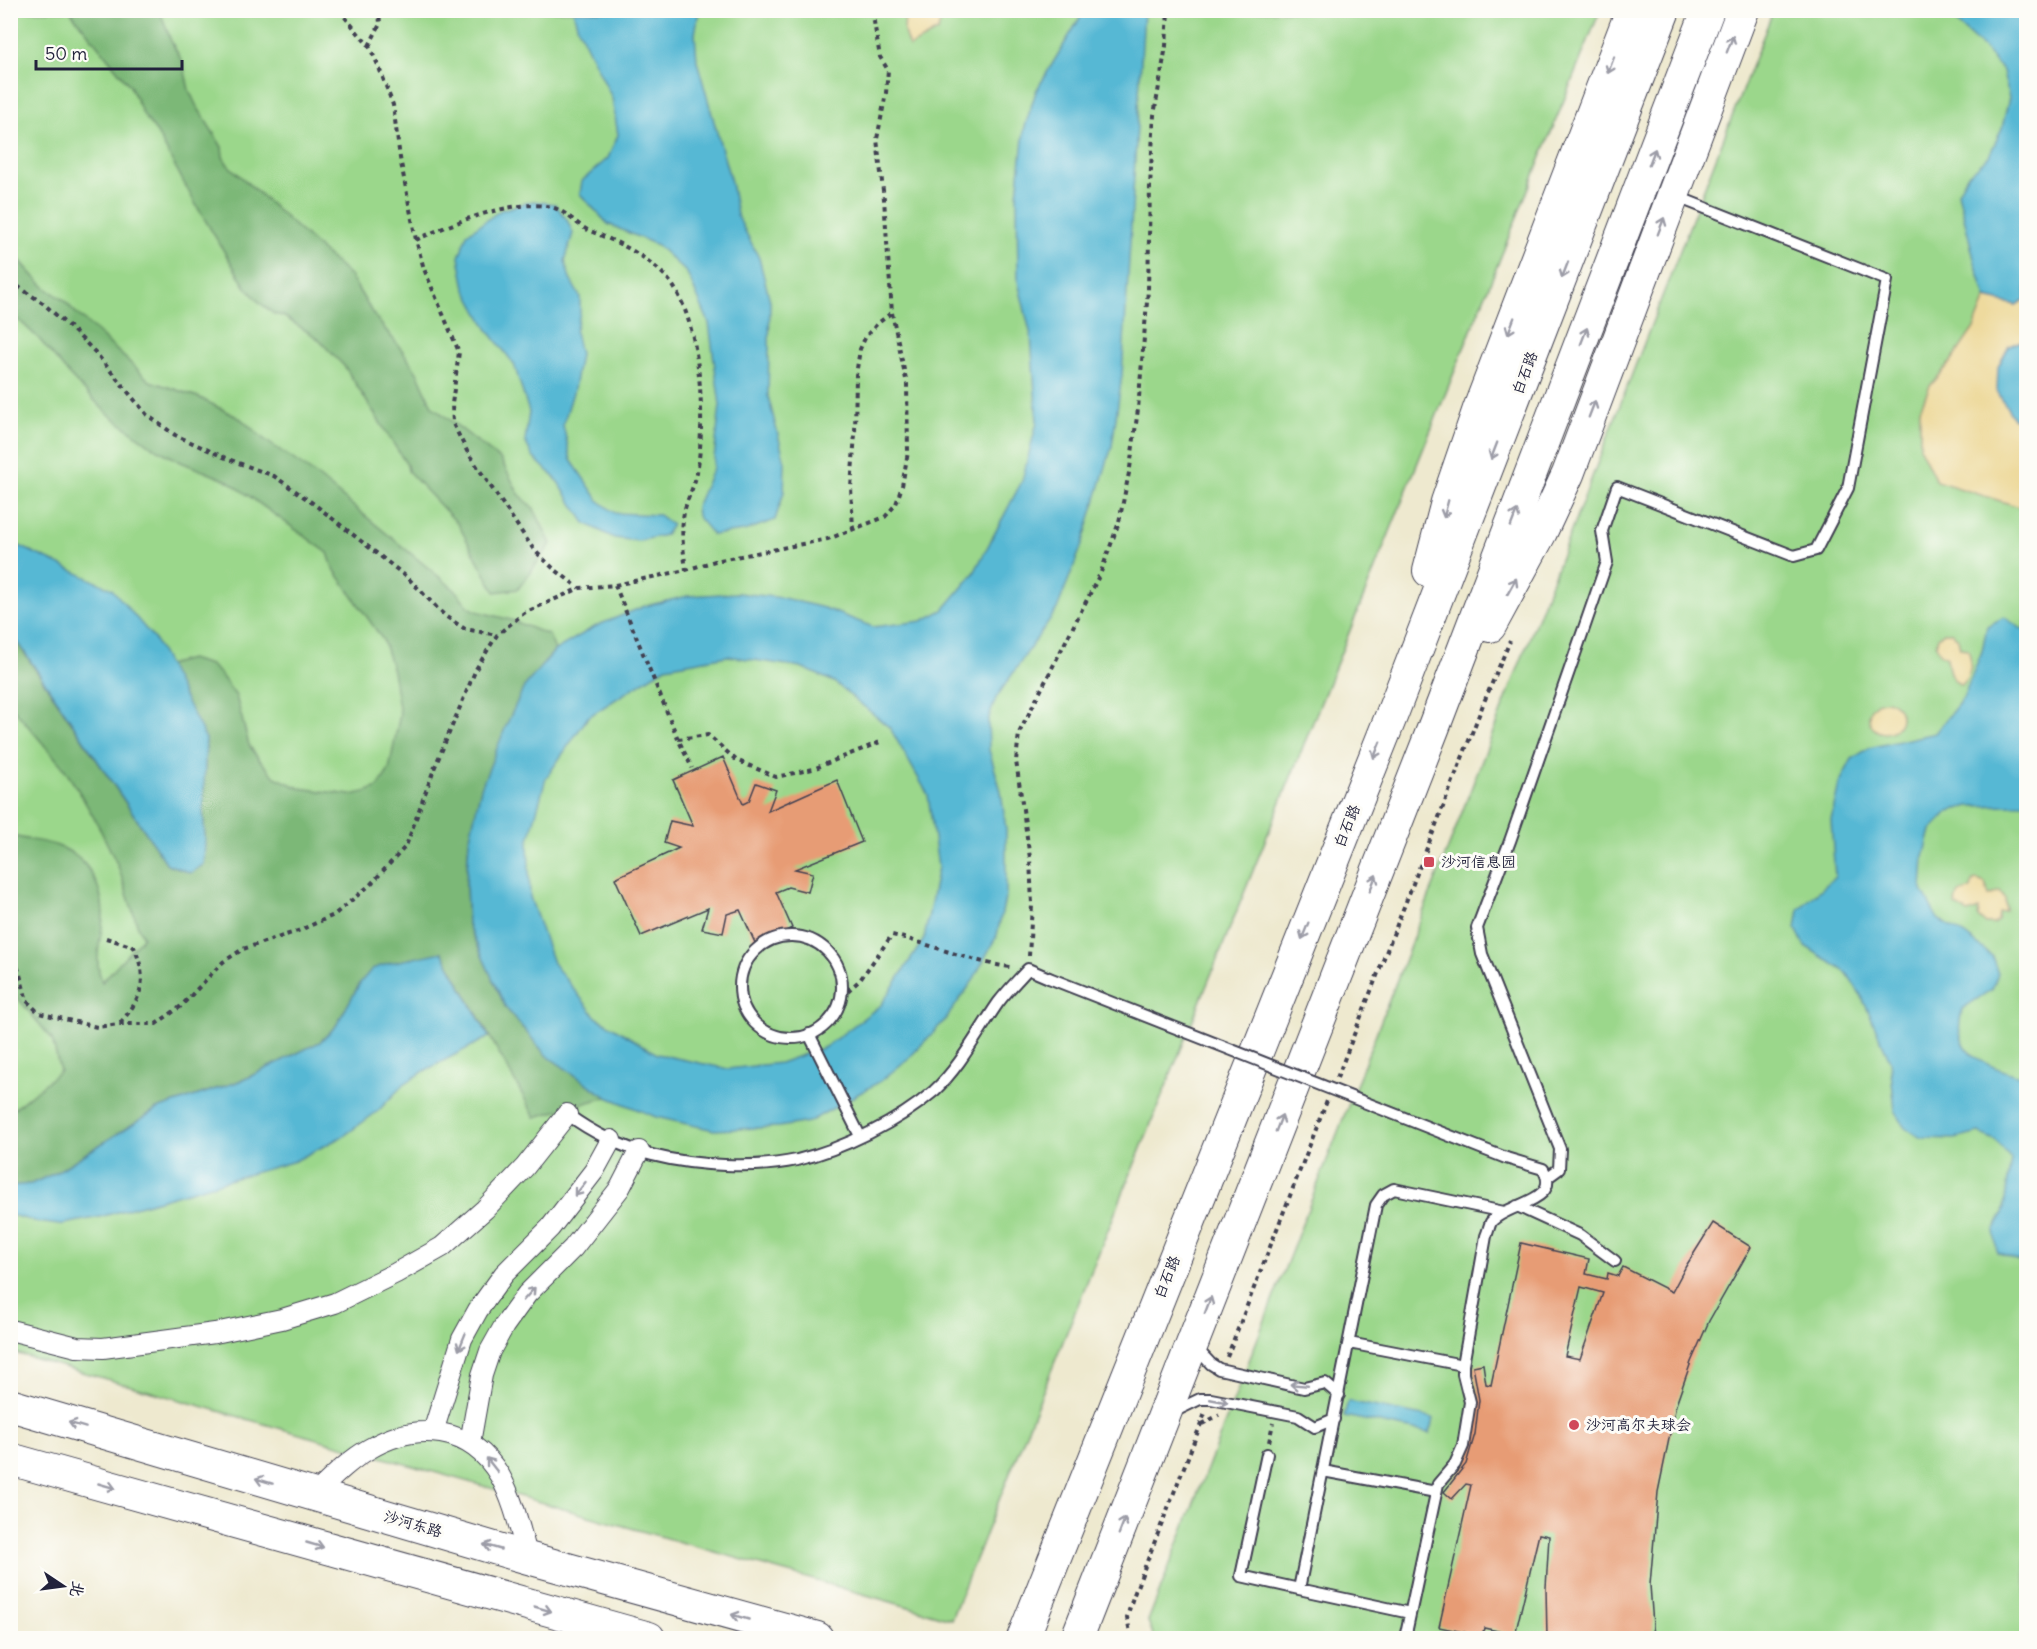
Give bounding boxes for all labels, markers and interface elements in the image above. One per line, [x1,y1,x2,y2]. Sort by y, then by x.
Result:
scale bar [36,33,182,71]
one-way arrow [1725,35,1736,54]
text: 50 m [45,42,87,65]
one-way arrow [1605,55,1616,74]
one-way arrow [1647,148,1658,166]
one-way arrow [1656,217,1667,236]
one-way arrow [1559,260,1570,278]
one-way arrow [1505,316,1516,334]
one-way arrow [1579,327,1590,345]
street label: 白石路 [1508,348,1541,397]
one-way arrow [1588,400,1599,419]
one-way arrow [1488,442,1499,460]
one-way arrow [1439,499,1451,518]
one-way arrow [1509,509,1520,528]
one-way arrow [1506,578,1518,595]
one-way arrow [1371,741,1382,759]
street label: 白石路 [1329,801,1364,850]
place label: 沙河信息园 [1441,852,1516,871]
marker: 沙河信息园 [1422,855,1436,869]
one-way arrow [1368,874,1379,893]
one-way arrow [1299,922,1310,940]
one-way arrow [1274,1115,1285,1133]
one-way arrow [574,1181,587,1197]
street label: 白石路 [1149,1252,1184,1301]
one-way arrow [522,1286,536,1301]
one-way arrow [1203,1296,1214,1315]
one-way arrow [455,1333,466,1351]
one-way arrow [1290,1379,1309,1390]
one-way arrow [1209,1396,1229,1407]
place label: 沙河高尔夫球会 [1586,1415,1691,1434]
marker: 沙河高尔夫球会 [1567,1418,1581,1432]
one-way arrow [68,1419,87,1430]
one-way arrow [485,1457,498,1473]
one-way arrow [255,1475,274,1486]
one-way arrow [97,1481,116,1493]
street label: 沙河东路 [382,1506,445,1541]
one-way arrow [1117,1517,1128,1536]
one-way arrow [305,1540,324,1551]
one-way arrow [483,1541,502,1553]
north arrow [33,1556,93,1616]
text: 北 [66,1579,89,1599]
one-way arrow [533,1604,552,1615]
one-way arrow [731,1611,750,1622]

